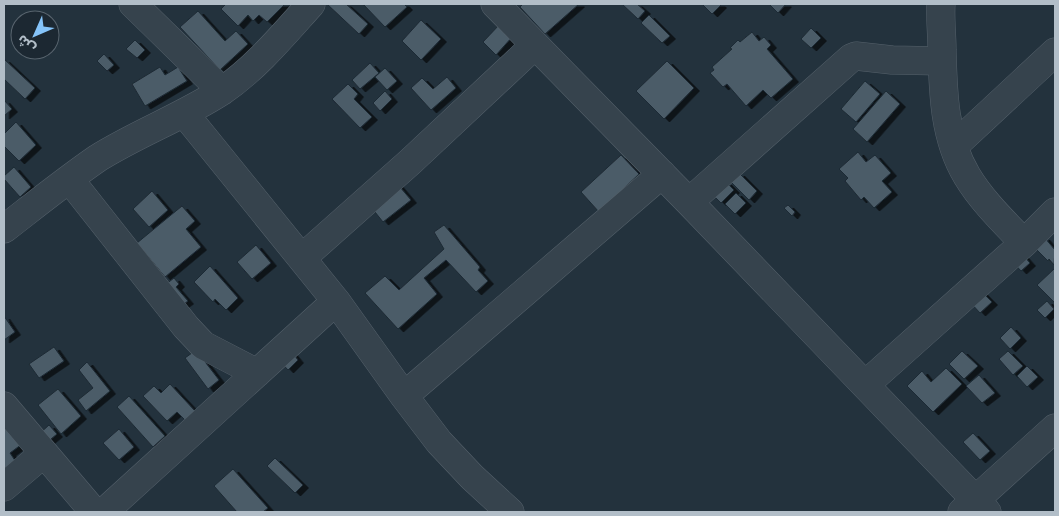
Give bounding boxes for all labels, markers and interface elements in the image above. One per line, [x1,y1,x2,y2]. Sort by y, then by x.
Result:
north arrow [10,10,60,60]
text: ش [13,31,39,57]

